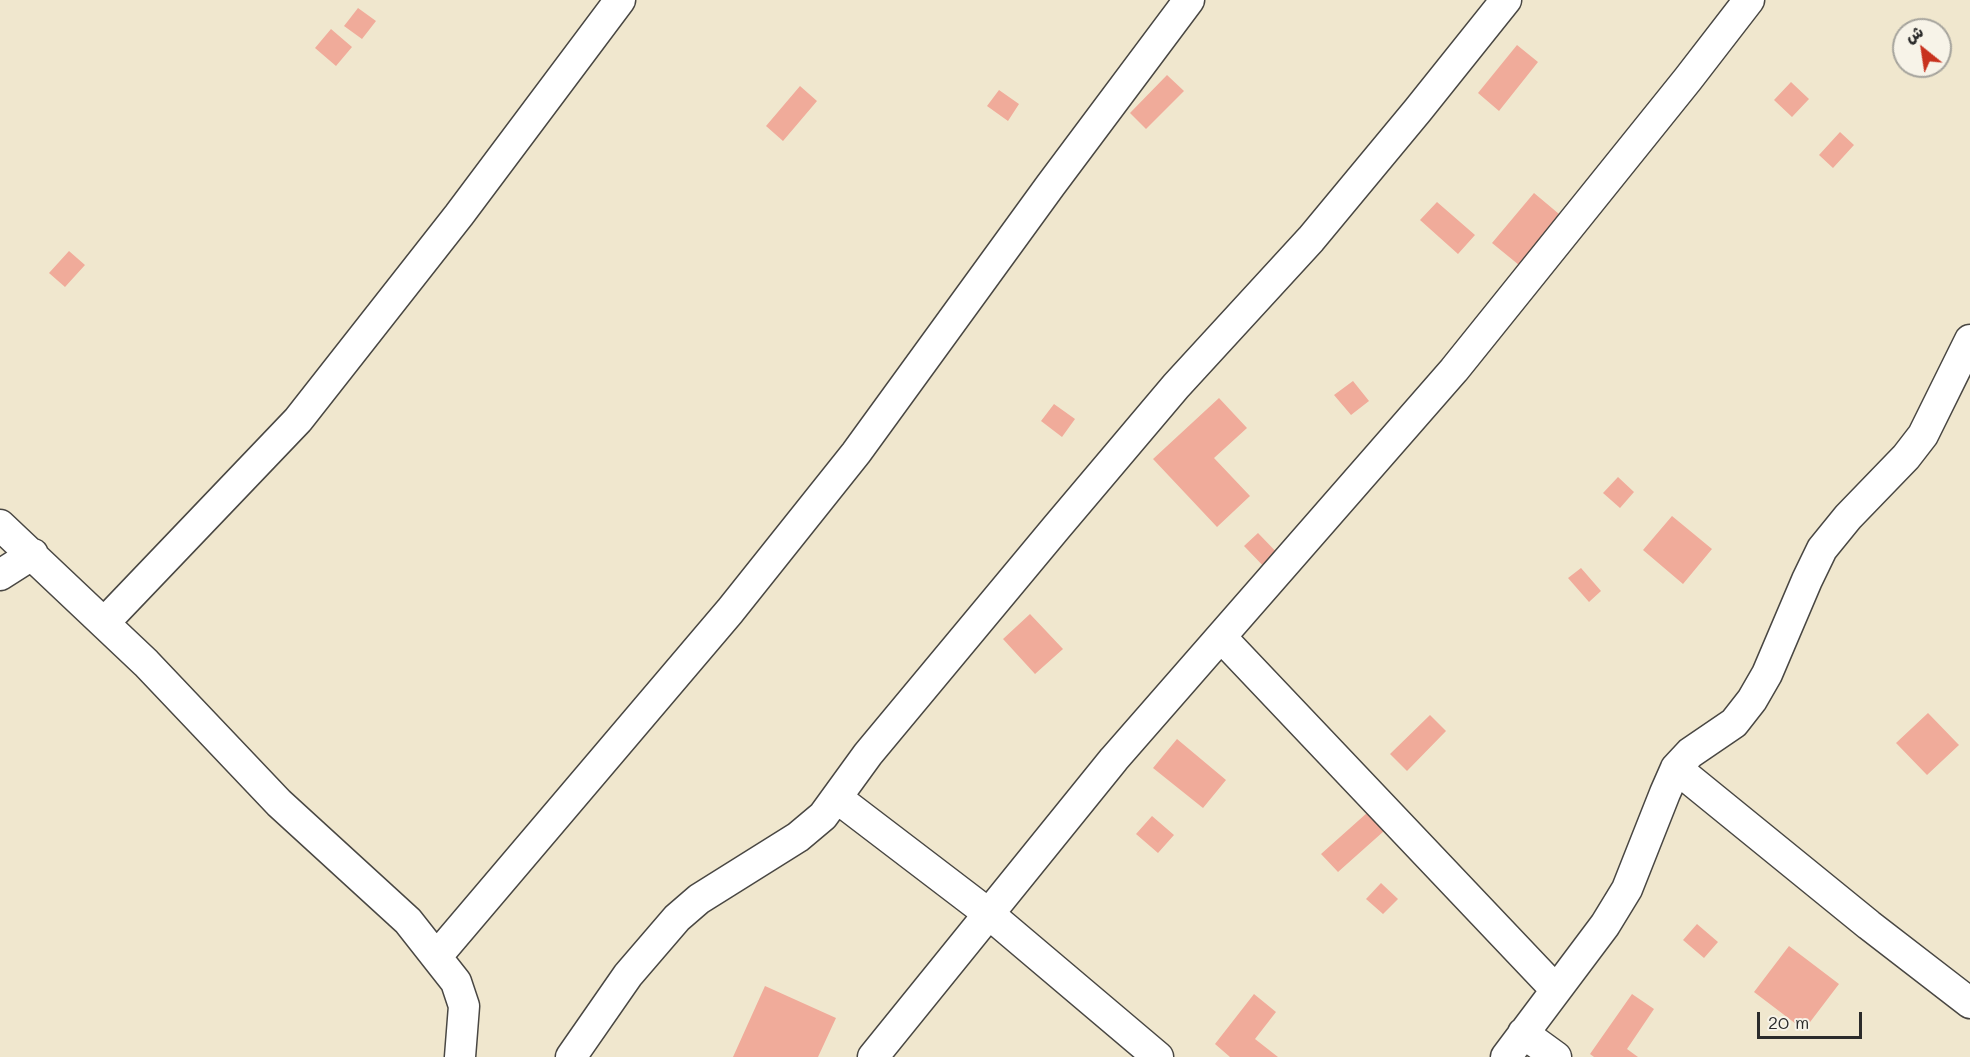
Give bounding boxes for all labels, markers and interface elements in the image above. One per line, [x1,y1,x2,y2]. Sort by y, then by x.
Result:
north arrow [1892,18,1952,78]
text: ش [1901,20,1927,47]
scale bar [1760,1000,1865,1038]
text: 20 m [1768,1010,1809,1034]

